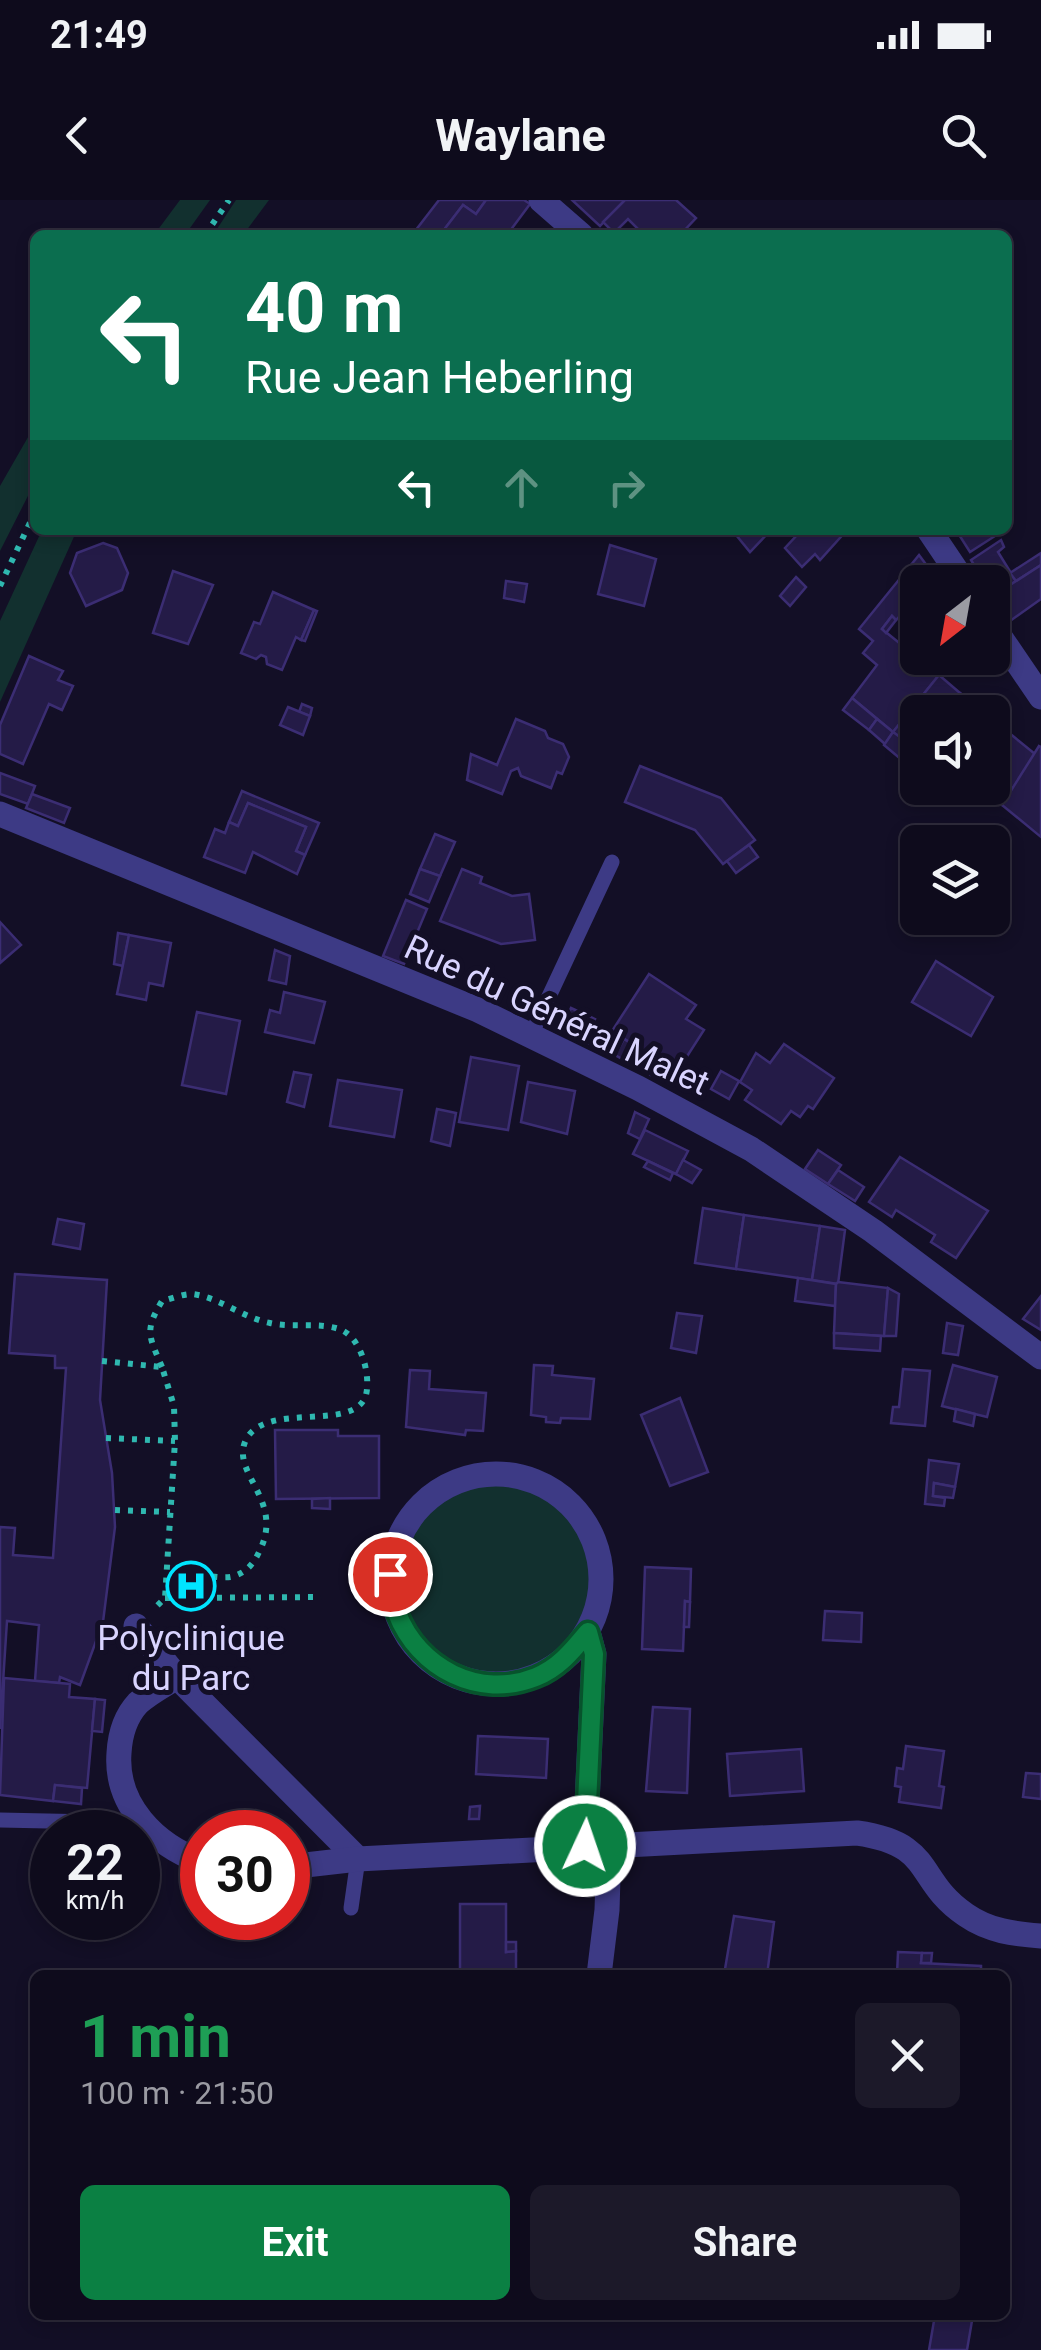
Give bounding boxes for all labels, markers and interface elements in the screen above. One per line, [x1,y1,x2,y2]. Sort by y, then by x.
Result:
text: 21:49 [50,13,148,57]
icon: back [50,108,105,163]
icon: search [936,108,991,163]
text: Waylane [435,109,606,162]
text: 40 m [245,267,403,349]
icon: left [80,270,210,400]
text: Rue Jean Heberling [245,351,634,404]
icon: left [389,460,444,515]
icon: ahead [494,460,549,515]
icon: right [599,460,654,515]
north arrow [900,565,1010,675]
map controls [900,565,1010,935]
button: sound [900,695,1010,805]
button: layers [900,825,1010,935]
street label: Rue du Général Malet [398,927,716,1104]
pin [348,1532,433,1617]
icon: arrive [363,1547,418,1602]
hospital icon: Polyclinique du Parc [165,1560,217,1612]
place label: Polyclinique du Parc [97,1618,285,1699]
position arrow [533,1794,637,1898]
speed limit sign: 30 [180,1810,310,1940]
text: 22 [66,1834,124,1892]
text: km/h [66,1886,124,1915]
text: 1 min [80,2001,231,2072]
button: close [855,2003,960,2108]
text: 100 m · 21:50 [80,2074,274,2112]
button: Exit [80,2185,510,2300]
button: Share [530,2185,960,2300]

